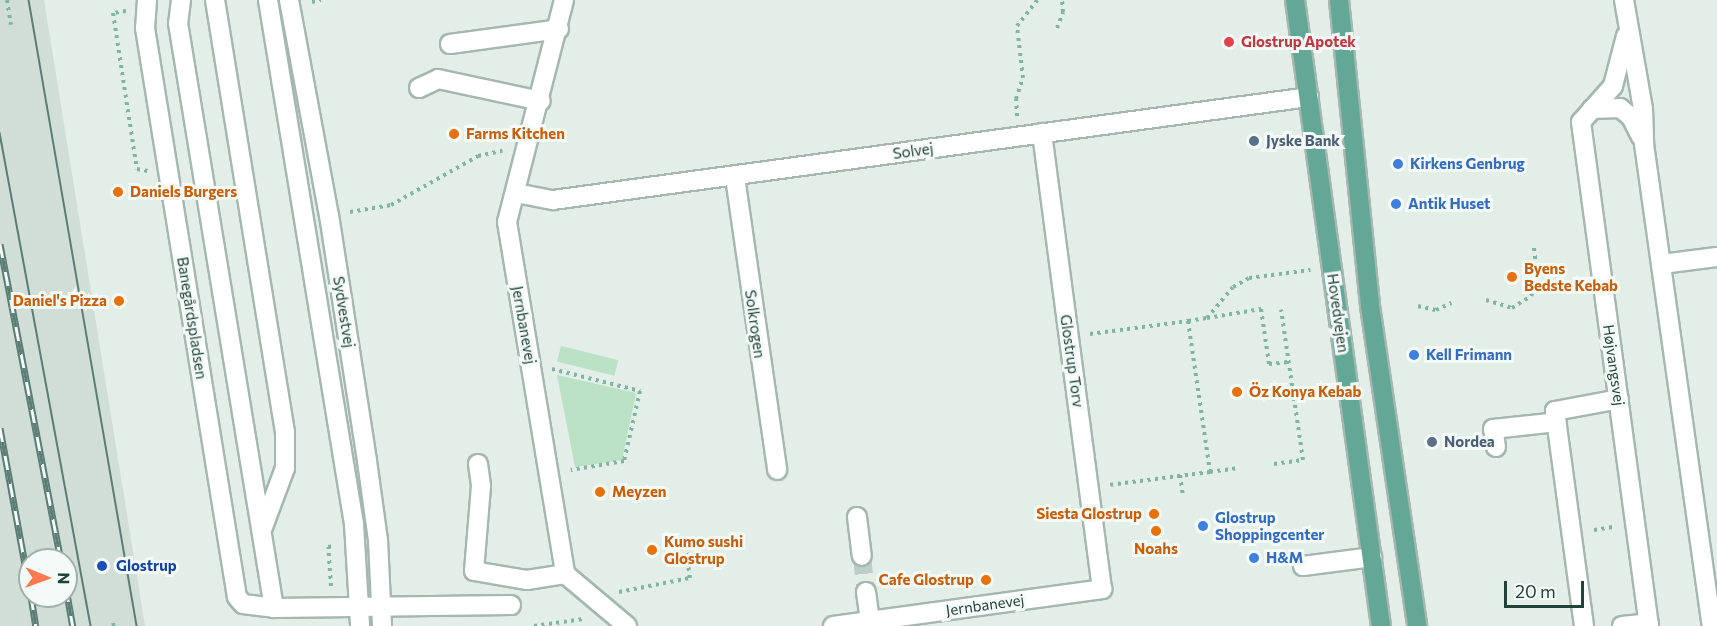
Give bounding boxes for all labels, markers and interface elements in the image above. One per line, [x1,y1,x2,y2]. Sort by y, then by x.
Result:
place label: Glostrup Apotek [1241,33,1356,51]
marker: Glostrup Apotek [1222,35,1236,49]
place label: Farms Kitchen [466,125,565,143]
marker: Farms Kitchen [447,127,461,141]
place label: Jyske Bank [1266,132,1340,150]
marker: Jyske Bank [1247,134,1261,148]
street label: Solvej [892,139,934,163]
place label: Kirkens Genbrug [1410,155,1525,173]
marker: Kirkens Genbrug [1391,157,1405,171]
place label: Daniels Burgers [130,183,237,201]
marker: Daniels Burgers [111,185,125,199]
place label: Antik Huset [1408,195,1490,213]
marker: Antik Huset [1389,197,1403,211]
street label: Banegårdspladsen [173,256,211,380]
place label: Byens Bedste Kebab [1524,259,1618,294]
marker: Byens Bedste Kebab [1505,270,1519,284]
street label: Hovedvejen [1324,272,1352,354]
street label: Sydvestvej [329,275,359,349]
street label: Jernbanevej [508,285,540,365]
street label: Solkrogen [741,289,769,359]
place label: Daniel's Pizza [13,292,107,310]
marker: Daniel's Pizza [112,294,126,308]
street label: Glostrup Torv [1057,313,1087,409]
street label: Højvangsvej [1599,323,1629,407]
place label: Kell Frimann [1426,346,1512,364]
marker: Kell Frimann [1407,348,1421,362]
place label: Öz Konya Kebab [1249,383,1361,401]
marker: Öz Konya Kebab [1230,385,1244,399]
place label: Nordea [1444,433,1495,451]
marker: Nordea [1425,435,1439,449]
place label: Meyzen [612,483,667,501]
marker: Meyzen [593,485,607,499]
place label: Siesta Glostrup [1036,505,1142,523]
marker: Siesta Glostrup [1147,507,1161,521]
place label: Glostrup Shoppingcenter [1215,508,1325,543]
marker: Glostrup Shoppingcenter [1196,519,1210,533]
marker: Noahs [1149,524,1163,538]
place label: Kumo sushi Glostrup [664,532,743,567]
place label: Noahs [1134,540,1178,558]
marker: Kumo sushi Glostrup [645,543,659,557]
north arrow [18,548,78,608]
place label: H&M [1266,549,1303,567]
marker: H&M [1247,551,1261,565]
marker: Glostrup [93,557,111,575]
place label: Glostrup [116,557,177,575]
scale bar [1507,569,1586,607]
place label: Cafe Glostrup [879,571,974,589]
text: N [55,572,74,584]
marker: Cafe Glostrup [979,573,993,587]
text: 20 m [1515,580,1556,602]
street label: Jernbanevej [945,591,1025,619]

